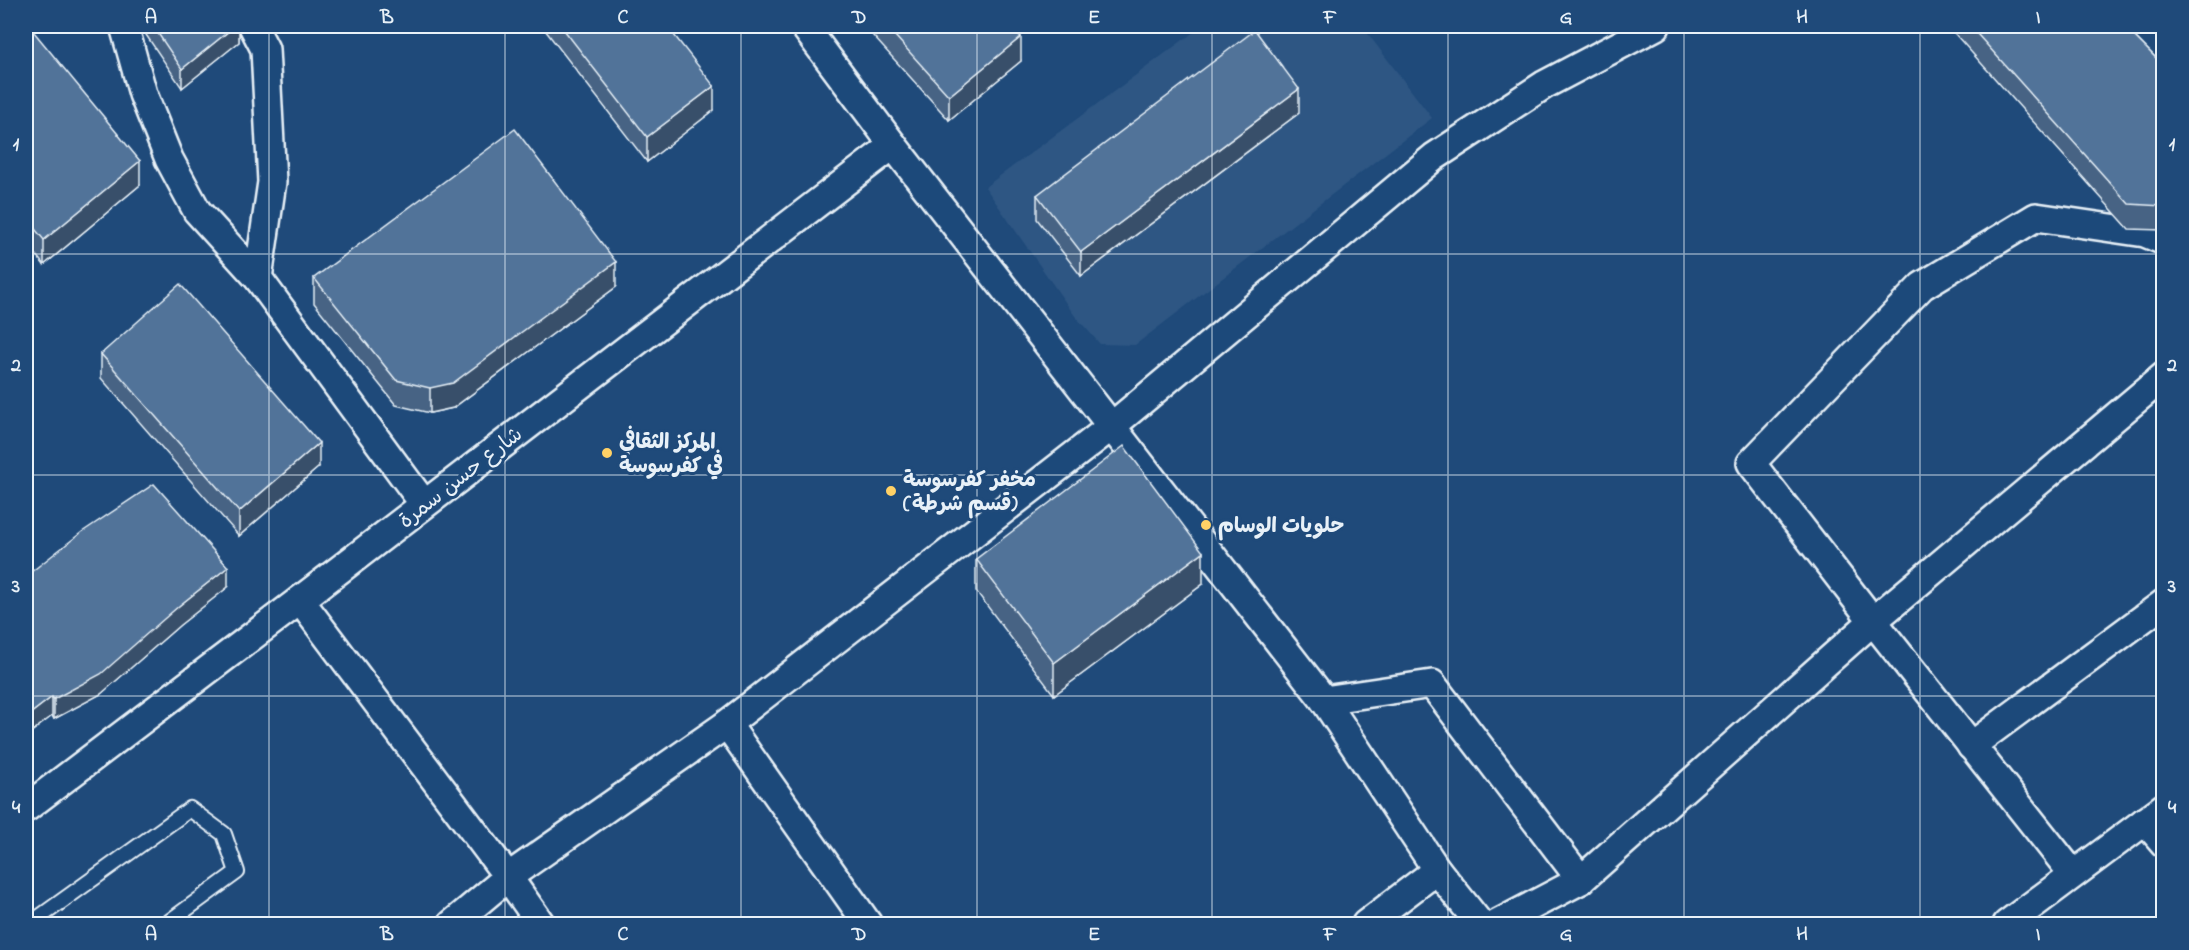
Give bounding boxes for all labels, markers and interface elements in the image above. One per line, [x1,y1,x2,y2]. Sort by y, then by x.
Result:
text: A [145,4,157,33]
text: B [379,4,394,33]
text: C [618,4,629,33]
text: D [851,4,866,33]
text: E [1088,4,1100,33]
text: F [1323,4,1337,33]
text: G [1560,4,1573,33]
text: H [1796,4,1808,33]
text: I [2036,4,2041,33]
text: 1 [13,131,20,160]
text: 1 [2169,131,2176,160]
text: 2 [10,352,21,381]
text: 2 [2166,352,2177,381]
street label: شارع حسن سمرة [393,421,530,537]
place label: المركز الثقافي في كفرسوسة [619,425,723,482]
marker: المركز الثقافي في كفرسوسة [600,446,614,460]
place label: مخفر كفرسوسة (قسم شرطة) [903,466,1036,520]
marker: مخفر كفرسوسة (قسم شرطة) [884,484,898,498]
place label: حلويات الوسام [1218,512,1344,542]
marker: حلويات الوسام [1199,518,1213,532]
text: 3 [11,573,20,602]
text: 3 [2167,573,2176,602]
text: 4 [12,794,21,823]
text: 4 [2168,794,2177,823]
text: A [145,921,157,950]
text: B [379,921,394,950]
text: C [618,921,629,950]
text: D [851,921,866,950]
text: E [1088,921,1100,950]
text: F [1323,921,1337,950]
text: G [1560,921,1573,950]
text: H [1796,921,1808,950]
text: I [2036,921,2041,950]

